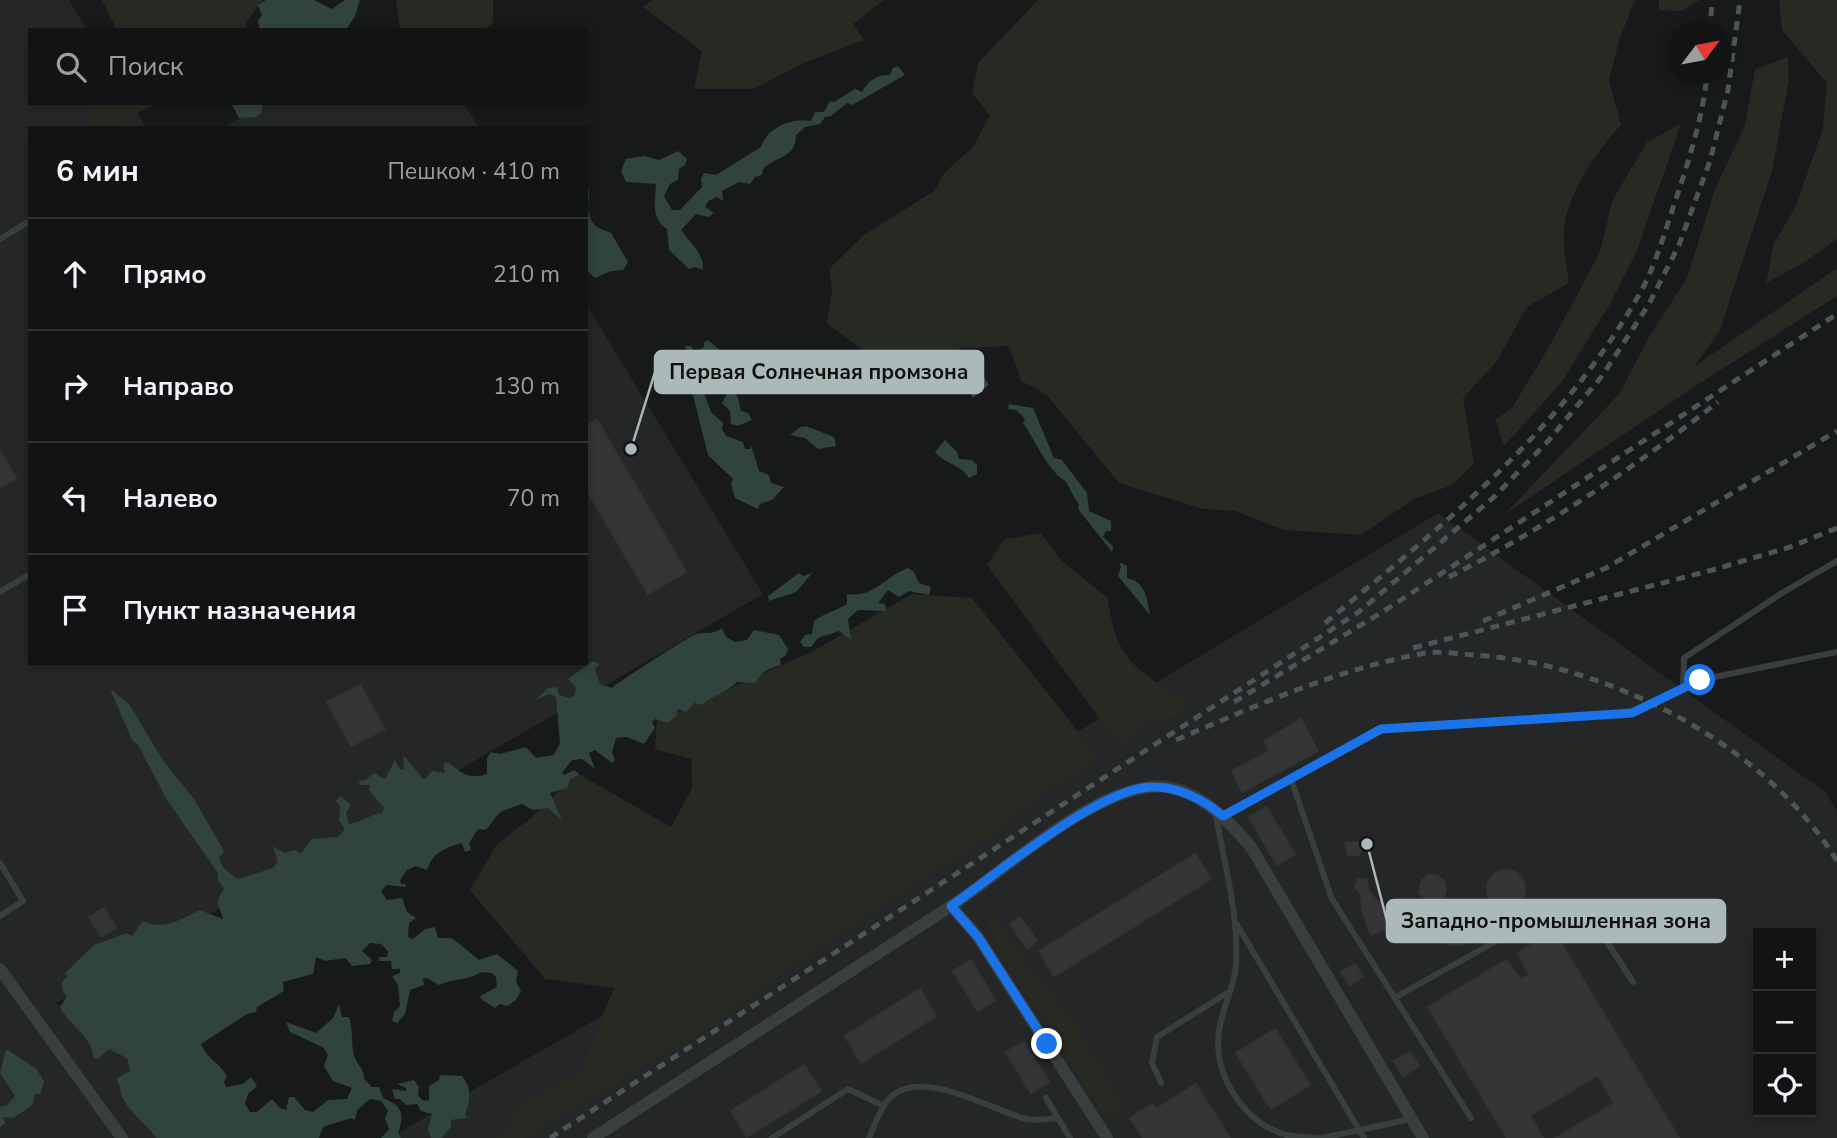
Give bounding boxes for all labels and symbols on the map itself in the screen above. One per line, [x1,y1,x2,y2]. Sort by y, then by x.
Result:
north arrow [1669,21,1732,84]
callout: Первая Солнечная промзона [655,351,983,393]
text: Первая Солнечная промзона [669,358,969,386]
route start [1684,664,1715,695]
callout: Западно-промышленная зона [1387,900,1725,942]
text: Западно-промышленная зона [1401,907,1711,935]
route end [1031,1028,1062,1059]

